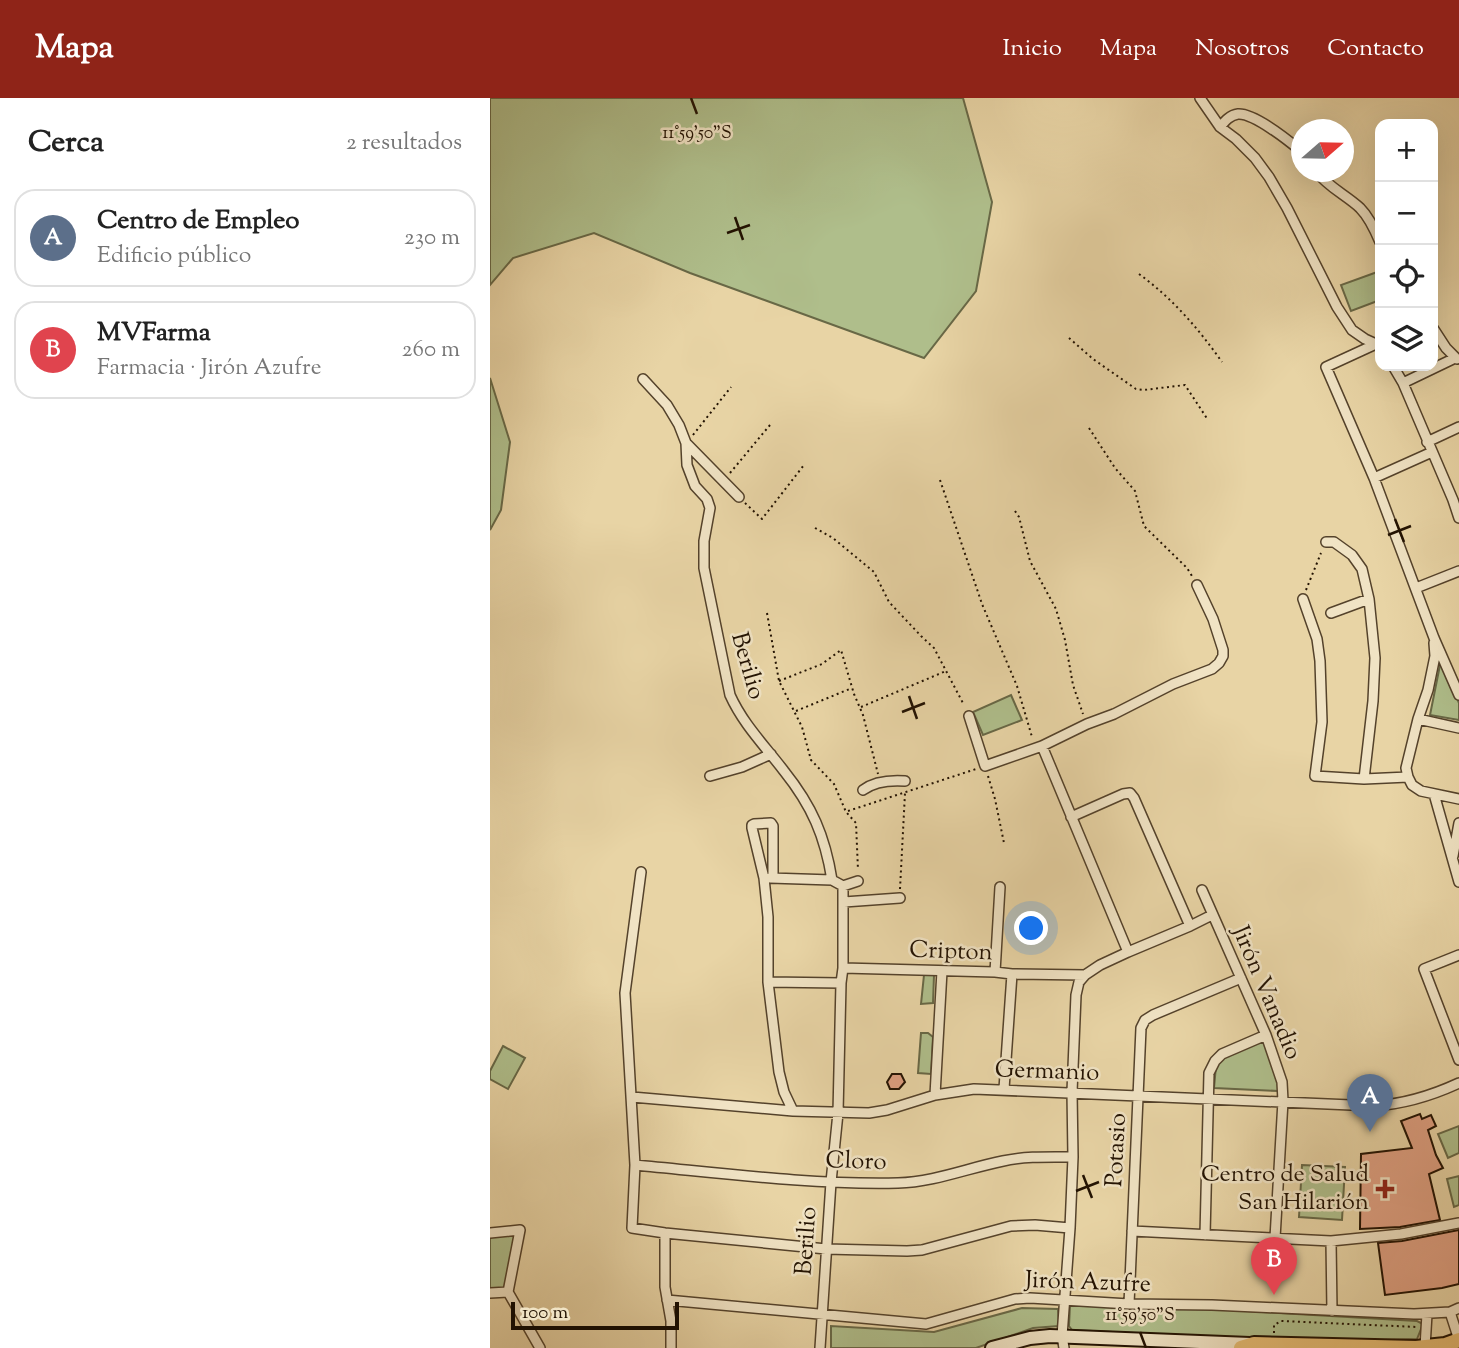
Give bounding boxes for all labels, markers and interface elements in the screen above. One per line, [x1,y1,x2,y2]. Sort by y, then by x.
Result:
text: Mapa [35,25,114,73]
text: Inicio [1002,32,1062,66]
text: Mapa [1100,32,1157,66]
text: Nosotros [1195,32,1289,66]
text: Contacto [1327,32,1424,66]
north arrow [1291,119,1354,182]
map controls [1375,119,1438,371]
button: + [1375,119,1438,182]
text: 11°59'50"S [662,121,732,147]
text: Cerca [28,122,104,165]
text: 2 resultados [346,127,462,160]
button: − [1375,182,1438,245]
text: Centro de Empleo [97,203,300,240]
text: A [44,222,62,255]
text: 230 m [404,222,460,255]
text: Edificio público [97,240,251,273]
button: locate [1375,245,1438,308]
button: layers [1375,308,1438,371]
text: MVFarma [97,315,211,352]
text: B [46,334,60,367]
text: 260 m [402,334,460,367]
text: Farmacia · Jirón Azufre [97,352,321,385]
street label: Berilio [721,628,773,704]
your location [1014,911,1048,945]
street label: Jirón Vanadio [1222,919,1309,1065]
street label: Cripton [909,934,993,970]
street label: Germanio [994,1053,1100,1091]
pin: A [1347,1074,1393,1132]
street label: Potasio [1098,1112,1136,1188]
street label: Cloro [825,1144,887,1180]
place label: Centro de Salud San Hilarión [1201,1158,1369,1220]
marker: Centro de Salud San Hilarión [1375,1179,1395,1199]
street label: Berilio [788,1206,826,1276]
pin: B [1251,1237,1297,1295]
street label: Jirón Azufre [1022,1264,1152,1302]
scale bar [511,1299,679,1331]
text: 100 m [522,1300,568,1327]
text: 11°59'50"S [1105,1303,1175,1329]

